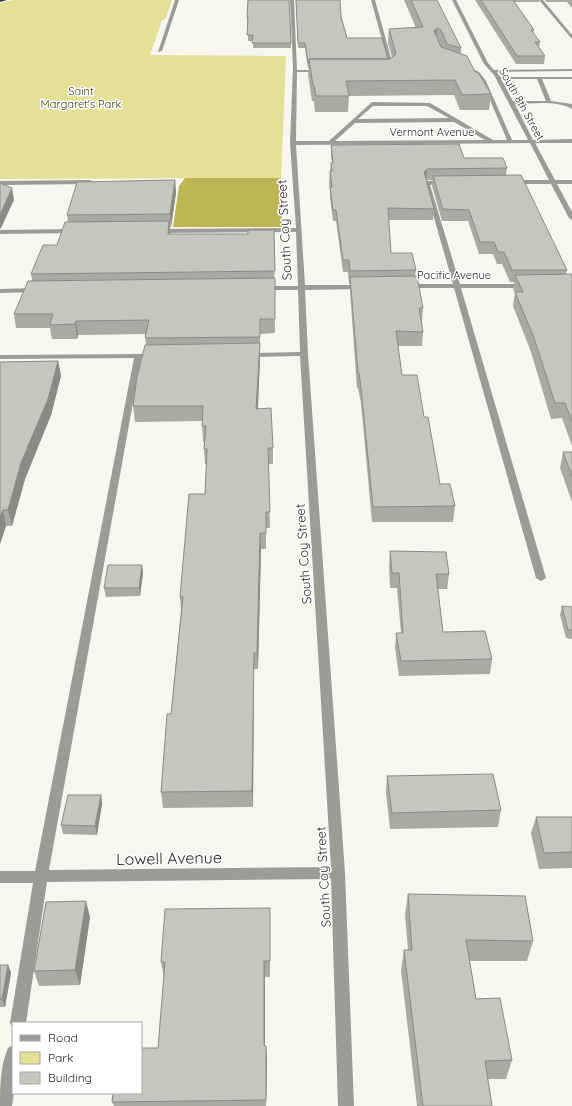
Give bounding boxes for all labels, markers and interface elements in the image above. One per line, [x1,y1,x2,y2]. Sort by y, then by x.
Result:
street label: South 8th Street [496,65,548,143]
park label: Saint Margaret's Park [41,84,122,111]
street label: Vermont Avenue [390,125,474,139]
street label: South Coy Street [273,179,295,281]
street label: Pacific Avenue [417,268,491,282]
street label: South Coy Street [292,503,314,605]
street label: South Coy Street [312,826,334,928]
street label: Lowell Avenue [116,847,222,869]
legend [12,1022,142,1094]
text: Road [48,1030,78,1045]
text: Park [48,1050,73,1065]
text: Building [48,1070,92,1085]

